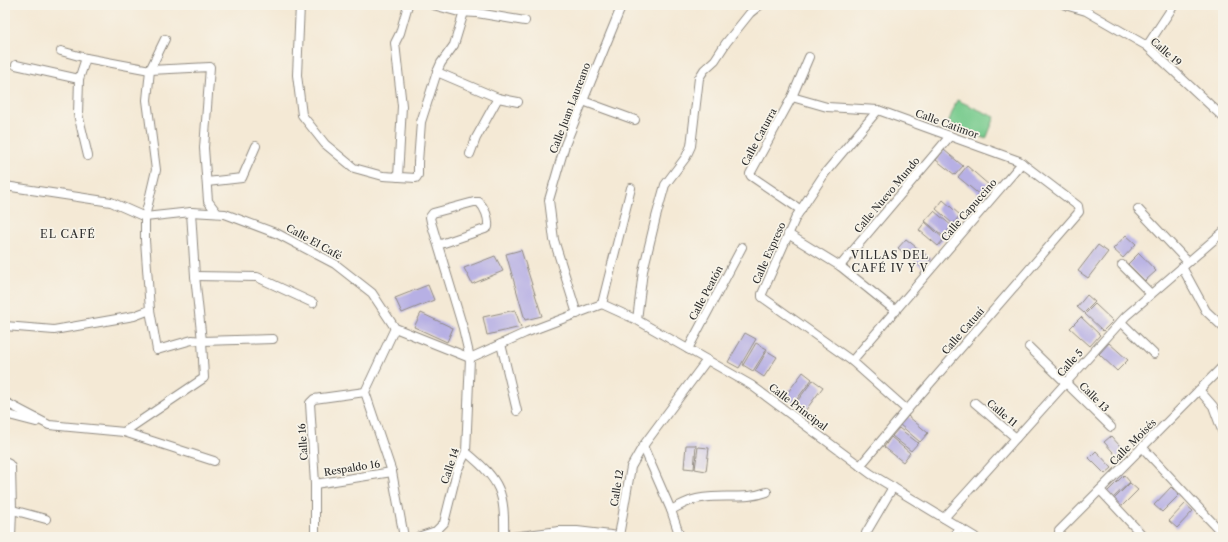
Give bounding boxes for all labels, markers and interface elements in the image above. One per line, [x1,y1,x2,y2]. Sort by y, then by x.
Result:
street label: Calle 19 [1148,35,1184,69]
street label: Calle Juan Laureano [547,61,593,155]
street label: Calle Caturra [738,105,780,168]
street label: Calle Catimor [914,107,981,142]
street label: Calle Nuevo Mundo [851,154,923,236]
street label: Calle Capuccino [938,176,1000,244]
street label: Calle Expreso [750,220,788,286]
street label: Calle El Café [284,221,345,263]
district label: EL CAFÉ [40,227,96,241]
district label: VILLAS DEL CAFÉ IV Y V [850,248,929,275]
street label: Calle Peatón [686,263,726,323]
street label: Calle Catuaí [939,305,987,357]
street label: Calle 5 [1054,347,1086,379]
street label: Calle 13 [1076,379,1112,415]
street label: Calle Principal [766,381,830,433]
street label: Calle 11 [984,397,1020,430]
street label: Calle Moisés [1107,416,1159,468]
street label: Calle 16 [295,423,311,461]
street label: Calle 14 [438,446,462,486]
street label: Respaldo 16 [323,457,381,479]
street label: Calle 12 [608,468,626,507]

